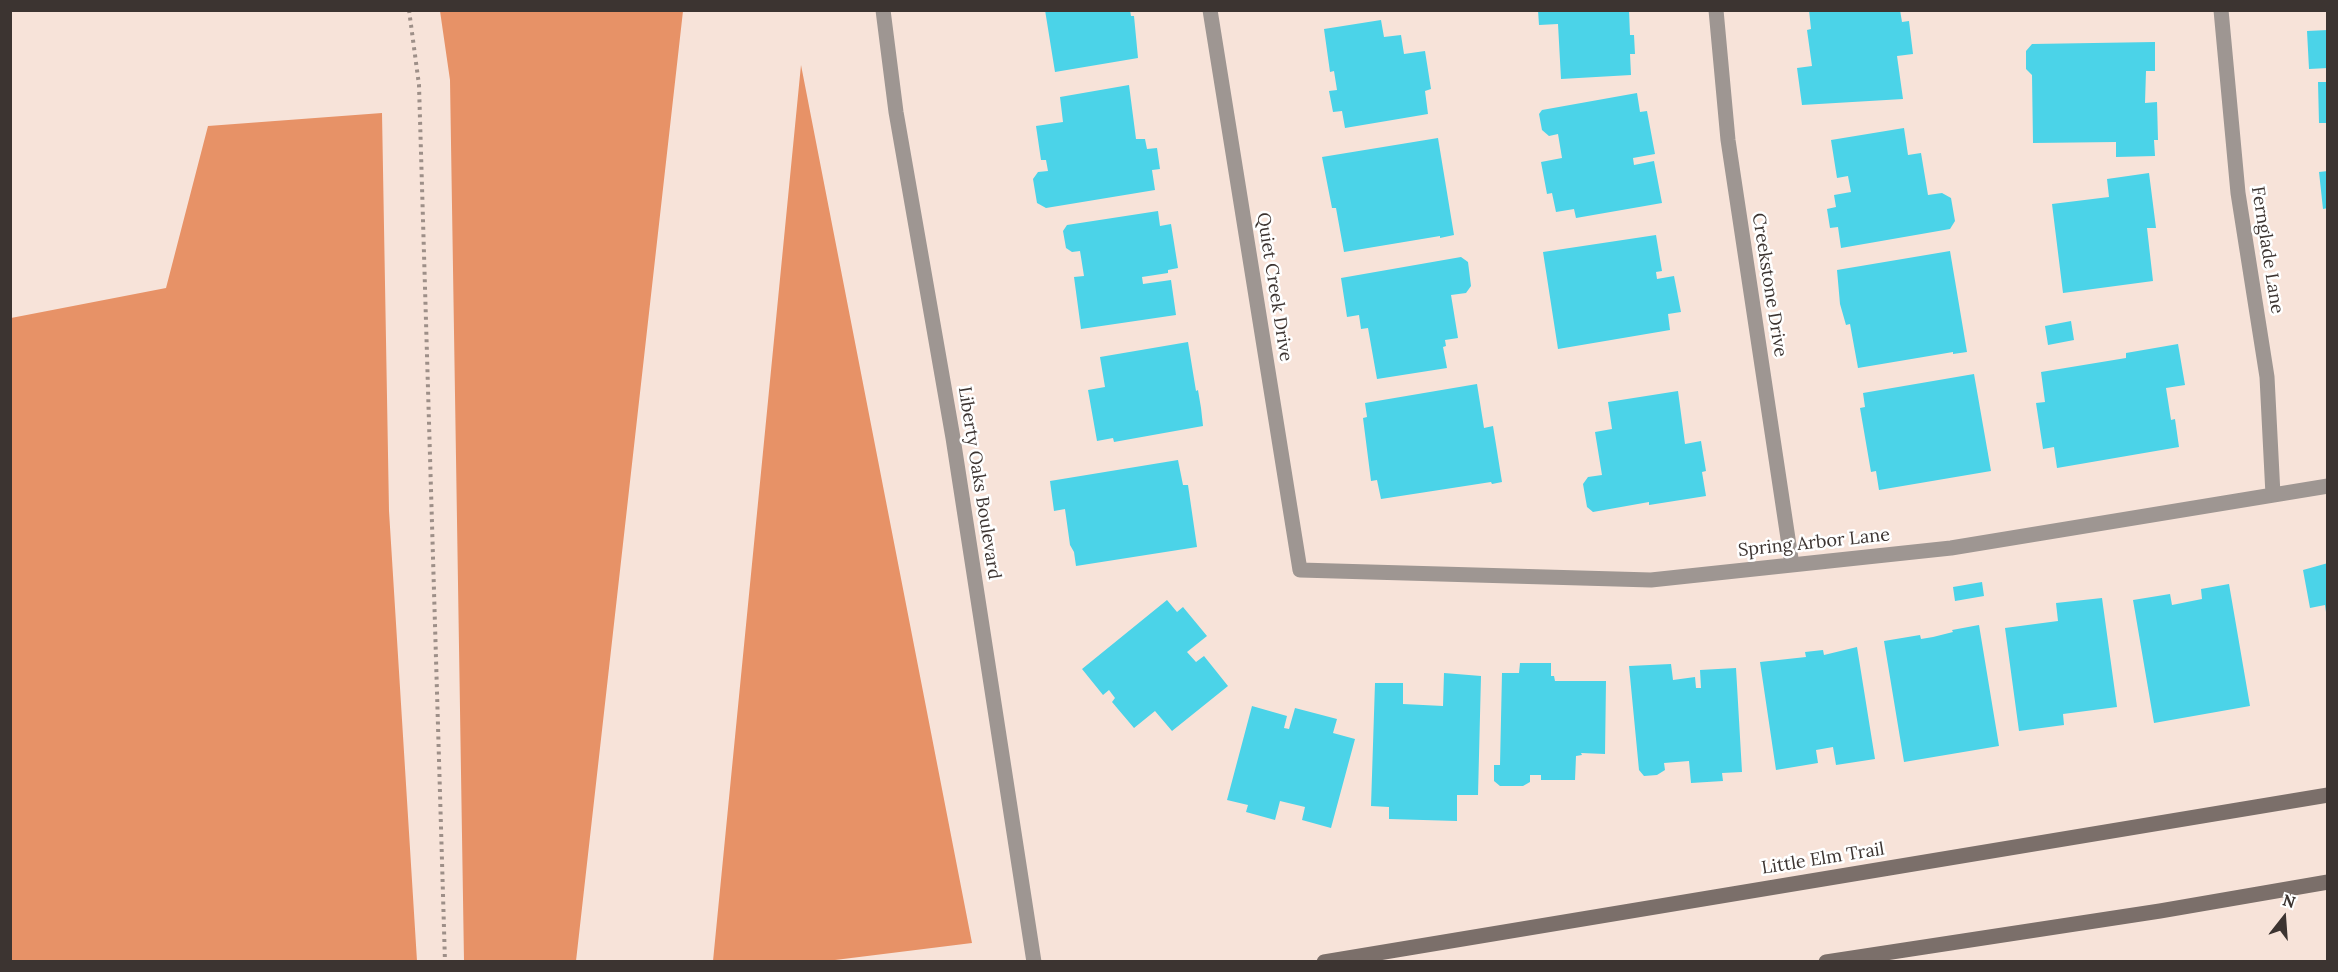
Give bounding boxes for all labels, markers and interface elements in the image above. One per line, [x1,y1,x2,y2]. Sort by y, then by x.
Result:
street label: Fernglade Lane [2246,185,2288,315]
street label: Quiet Creek Drive [1252,211,1296,363]
street label: Creekstone Drive [1747,211,1791,359]
street label: Liberty Oaks Boulevard [953,385,1005,581]
street label: Spring Arbor Lane [1737,524,1891,562]
street label: Little Elm Trail [1760,839,1886,879]
north arrow [2254,888,2314,948]
text: N [2280,889,2298,912]

